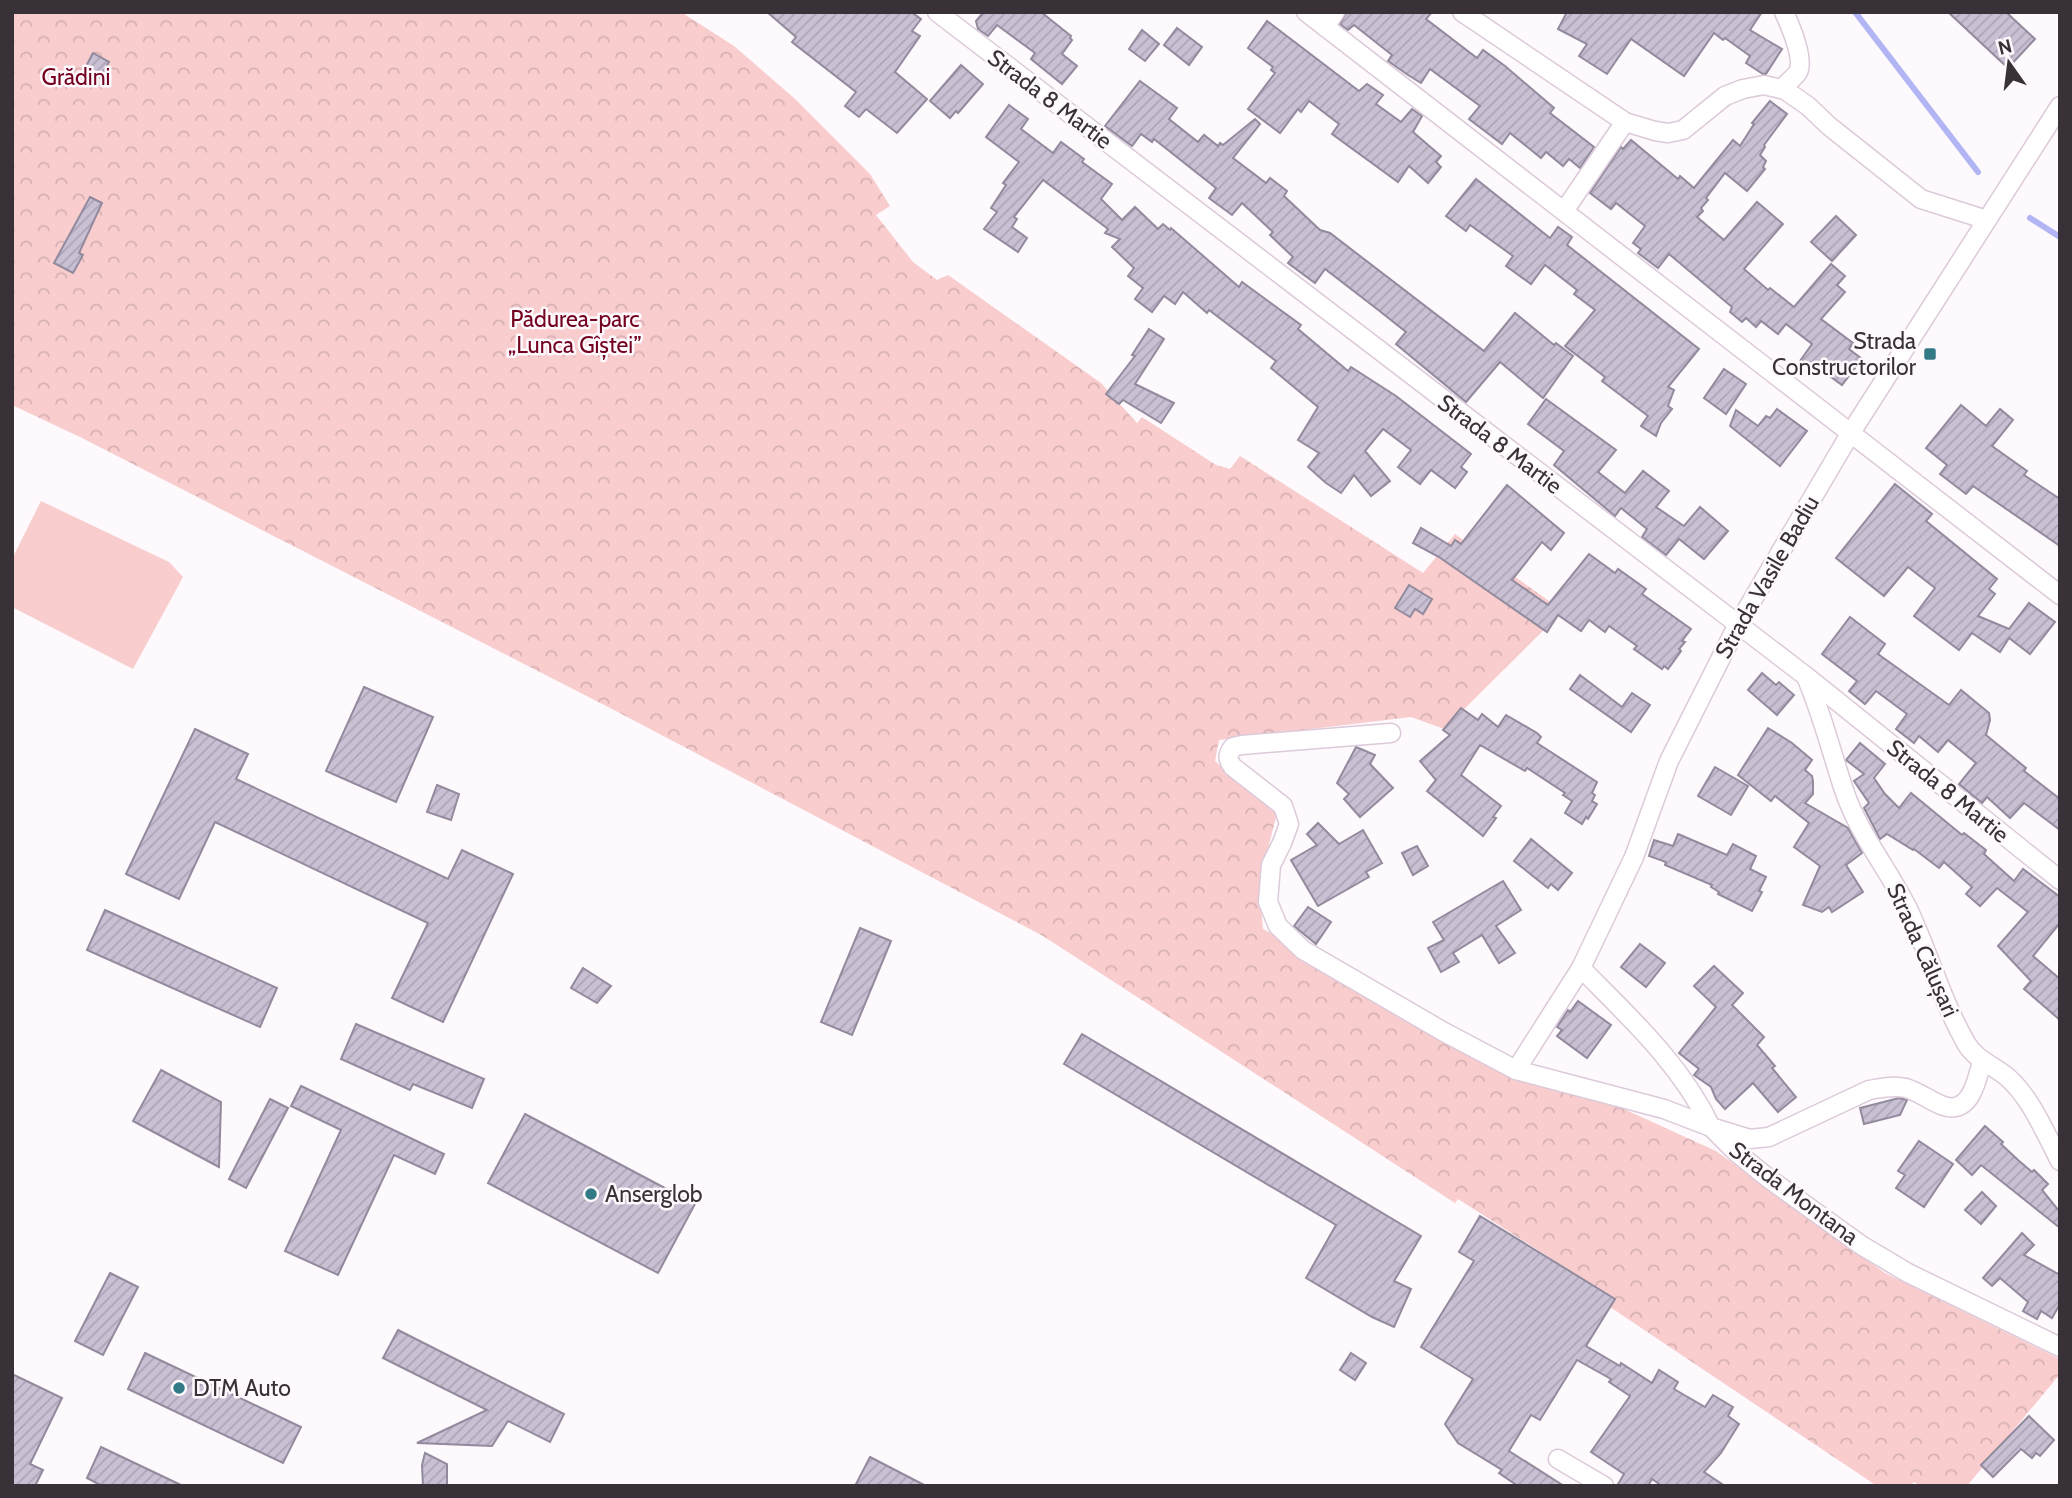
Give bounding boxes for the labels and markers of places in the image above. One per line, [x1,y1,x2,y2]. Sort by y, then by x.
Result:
place label: Strada Constructorilor [1772,327,1917,381]
marker: Strada Constructorilor [1922,346,1938,362]
place label: Anserglob [605,1180,703,1208]
marker: Anserglob [583,1186,599,1202]
place label: DTM Auto [193,1374,291,1402]
marker: DTM Auto [171,1380,187,1396]

